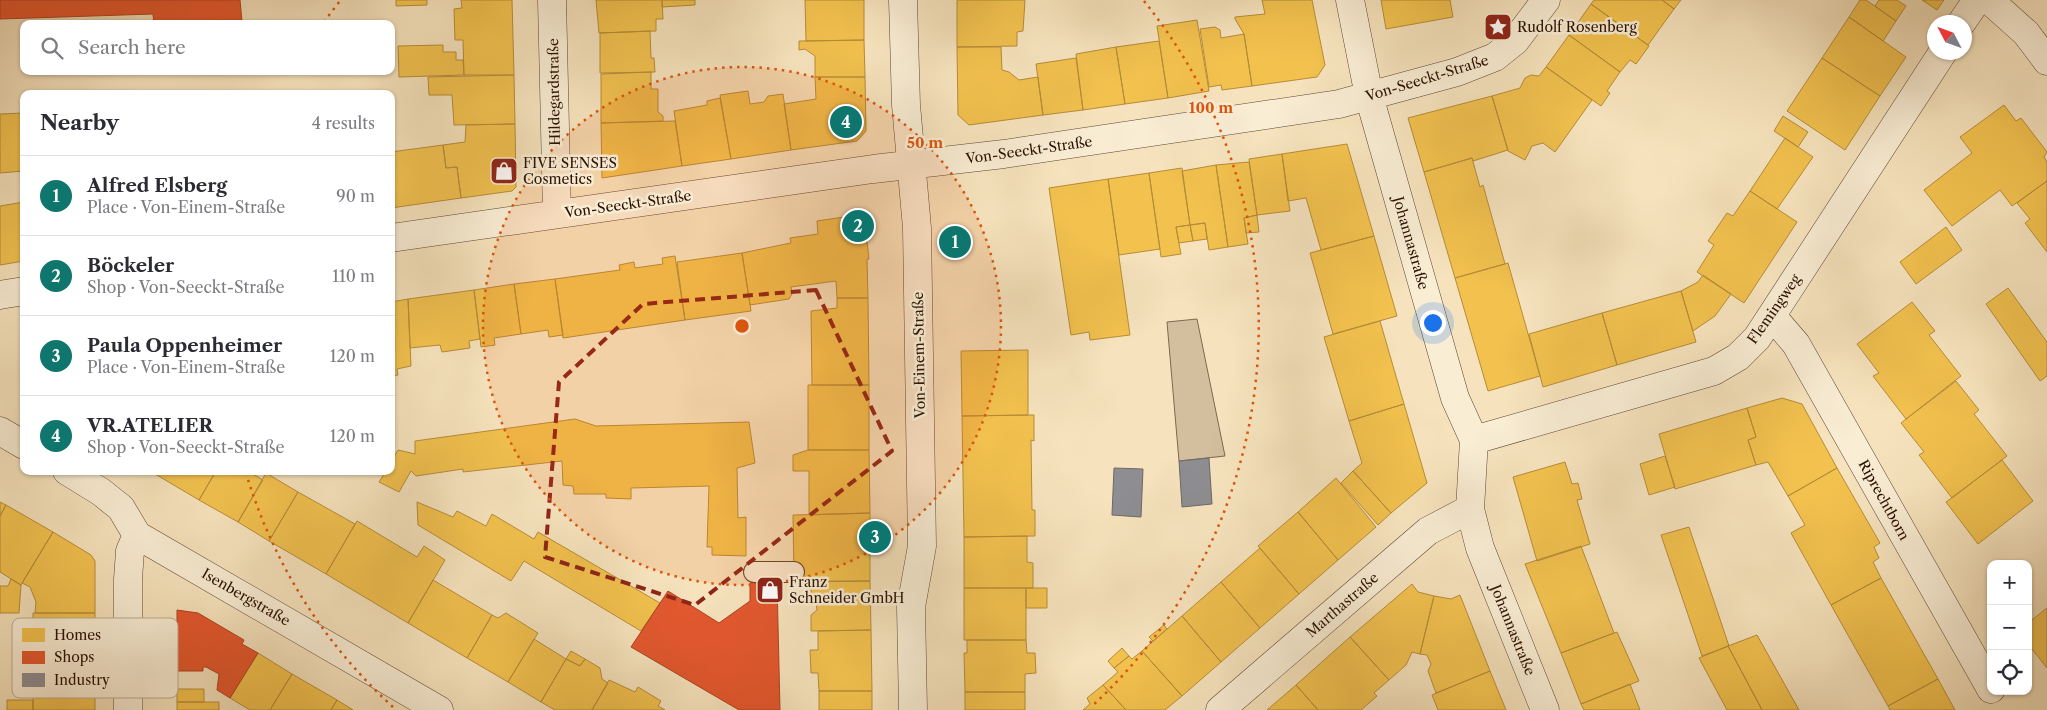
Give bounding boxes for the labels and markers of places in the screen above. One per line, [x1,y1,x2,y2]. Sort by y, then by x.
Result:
place icon: Rudolf Rosenberg [1483,12,1513,42]
place label: Rudolf Rosenberg [1517,18,1637,36]
pin: 4 [830,103,862,141]
place label: FIVE SENSES Cosmetics [523,154,617,188]
shop icon: FIVE SENSES Cosmetics [489,156,519,186]
pin: 2 [842,207,874,245]
pin: 1 [939,223,971,261]
centre of rings [733,317,751,335]
pin: 3 [859,518,891,556]
place label: Franz Schneider GmbH [789,573,905,607]
shop icon: Franz Schneider GmbH [755,575,785,605]

